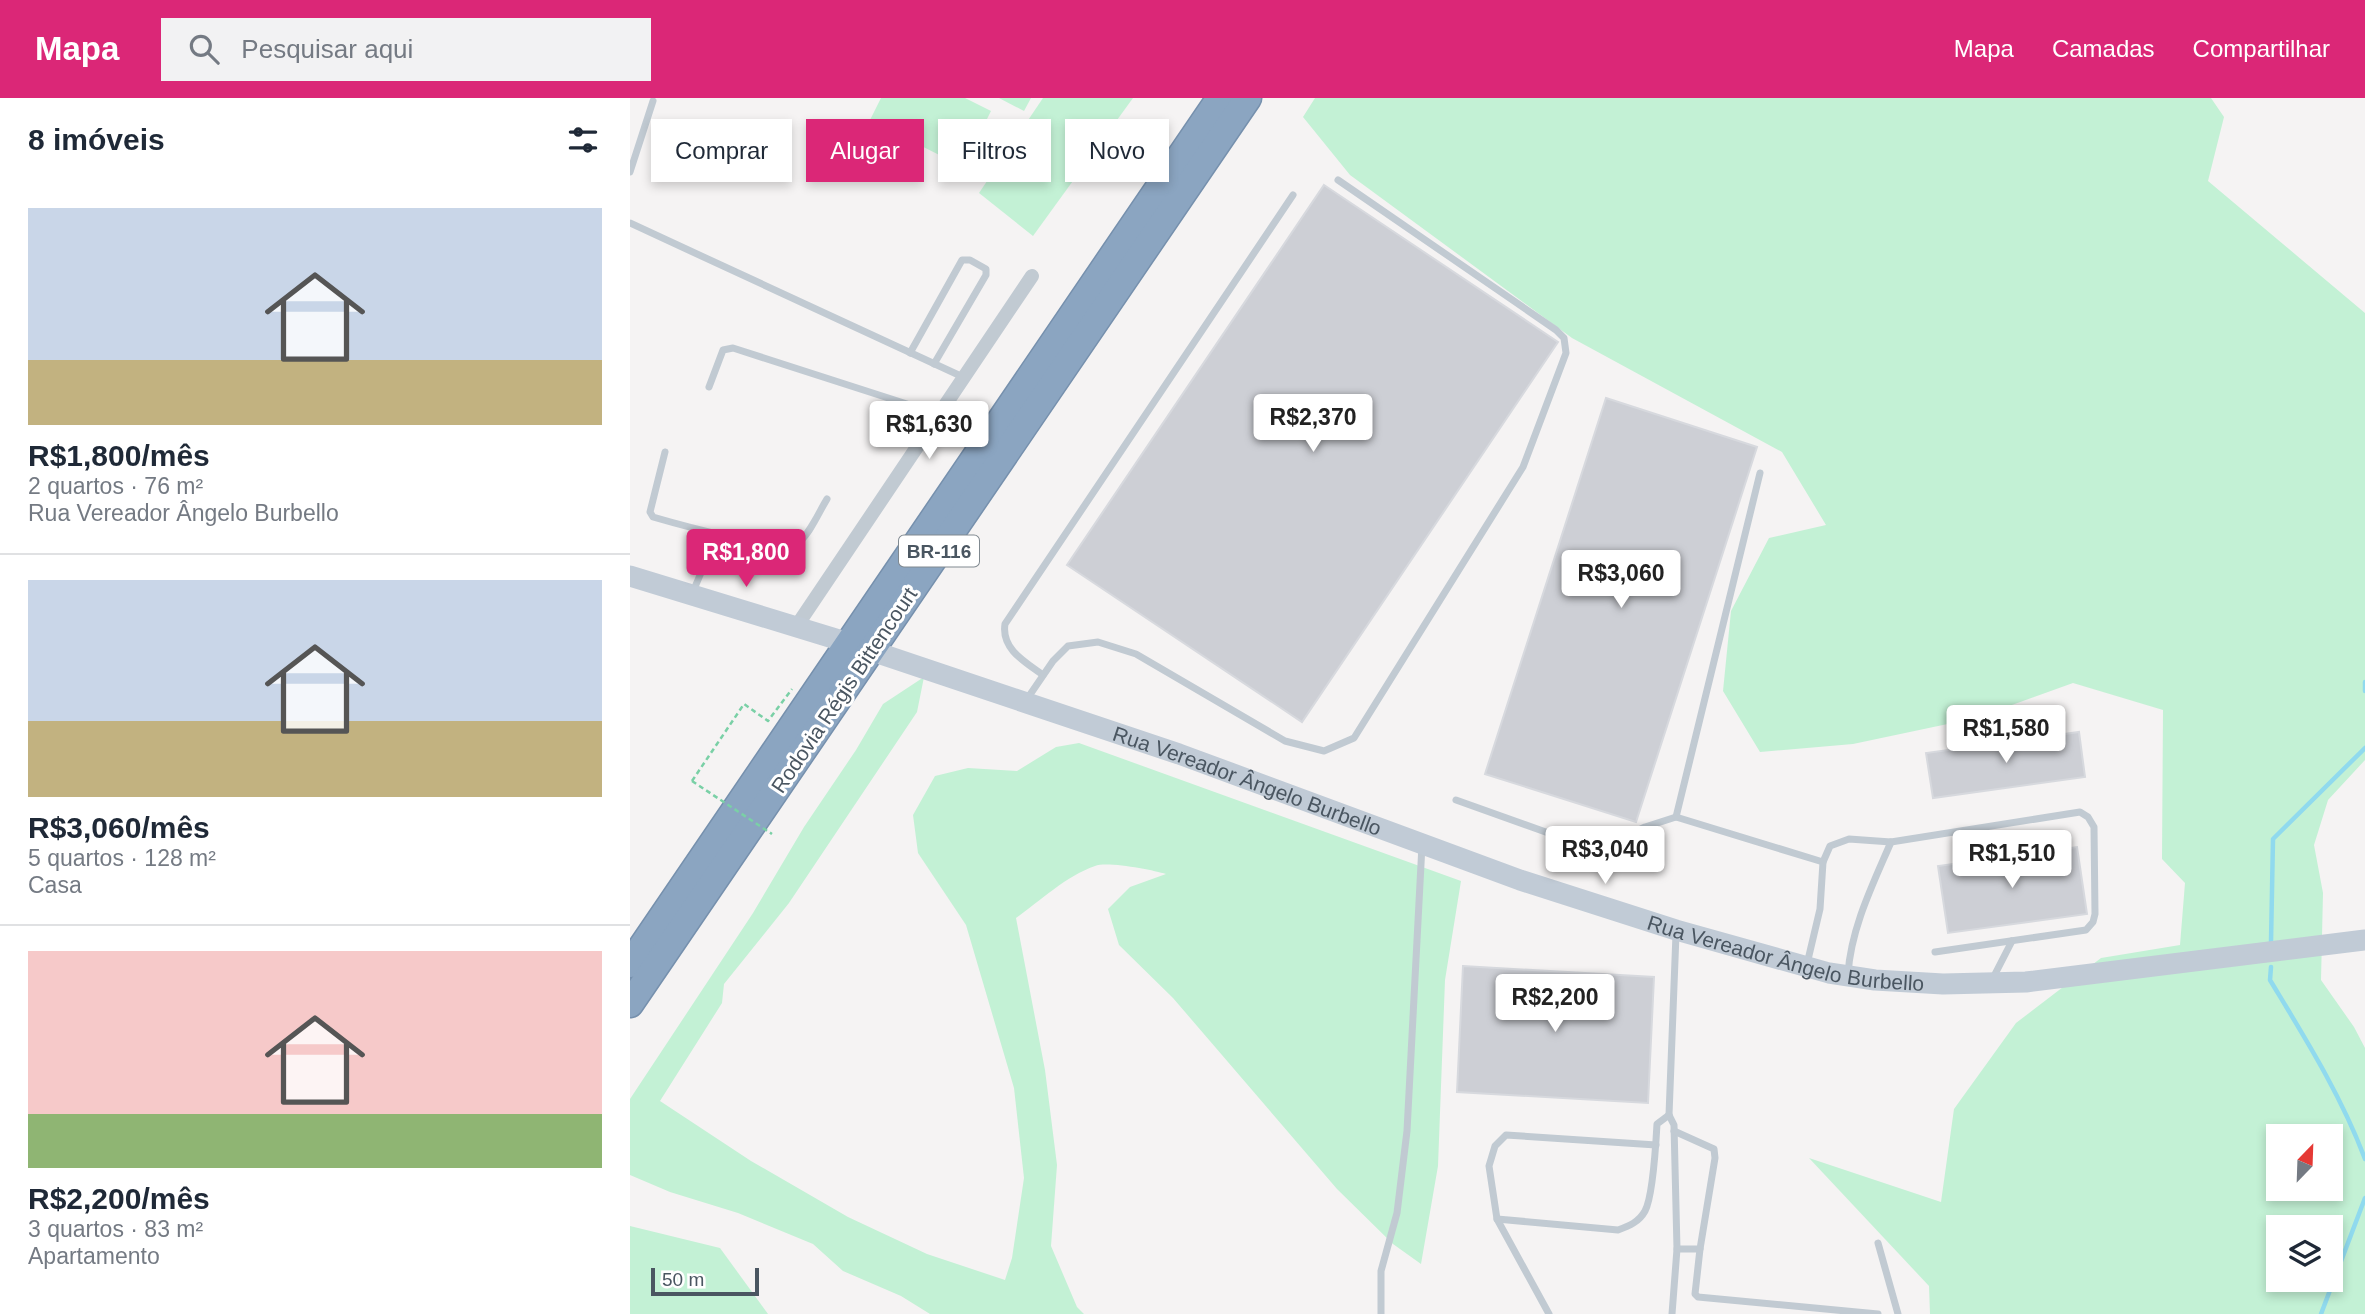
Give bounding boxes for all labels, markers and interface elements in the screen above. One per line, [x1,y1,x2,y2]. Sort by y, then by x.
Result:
search box [161,18,651,81]
text: Mapa [35,30,119,67]
icon: search [185,30,223,68]
text: Pesquisar aqui [241,34,413,64]
text: Mapa [1954,35,2014,62]
text: Camadas [2052,35,2155,62]
text: Compartilhar [2193,35,2330,62]
chip: Comprar [651,119,792,182]
chip: Alugar [806,119,924,182]
chip: Filtros [938,119,1051,182]
chip: Novo [1065,119,1169,182]
icon: filters [564,121,602,159]
text: 8 imóveis [28,123,165,156]
icon: home [252,254,378,380]
pin: R$2,370 [1248,394,1378,454]
pin: R$1,630 [864,402,994,461]
text: R$2,370 [1270,404,1356,430]
text: R$1,630 [886,411,972,437]
text: R$1,800/mês [28,439,210,472]
text: 2 quartos · 76 m² [28,473,203,499]
text: Rua Vereador Ângelo Burbello [28,500,339,526]
pin: R$1,800 [681,530,811,589]
road number: BR-116 [899,535,979,566]
text: R$1,800 [703,539,789,565]
pin: R$3,060 [1556,550,1686,610]
text: R$3,060 [1578,560,1664,586]
street label: Rodovia Régis Bittencourt [767,583,922,797]
icon: home [252,626,378,752]
pin: R$1,580 [1941,706,2071,765]
text: R$1,580 [1963,715,2049,741]
street label: Rua Vereador Ângelo Burbello [1110,721,1385,839]
text: R$3,060/mês [28,811,210,844]
pin: R$3,040 [1540,826,1670,886]
pin: R$1,510 [1947,830,2077,890]
text: R$3,040 [1562,836,1648,862]
text: R$1,510 [1969,840,2055,866]
text: 5 quartos · 128 m² [28,845,216,871]
text: Casa [28,872,82,898]
street label: Rua Vereador Ângelo Burbello [1645,910,1925,994]
pin: R$2,200 [1490,974,1620,1034]
text: R$2,200 [1512,984,1598,1010]
icon: home [252,997,378,1123]
north arrow [2266,1124,2343,1200]
map controls [2266,1124,2343,1292]
text: R$2,200/mês [28,1182,210,1215]
button: layers [2266,1215,2343,1292]
text: 3 quartos · 83 m² [28,1216,203,1242]
text: Apartamento [28,1243,160,1269]
scale bar [651,1265,760,1297]
text: 50 m [662,1269,704,1290]

